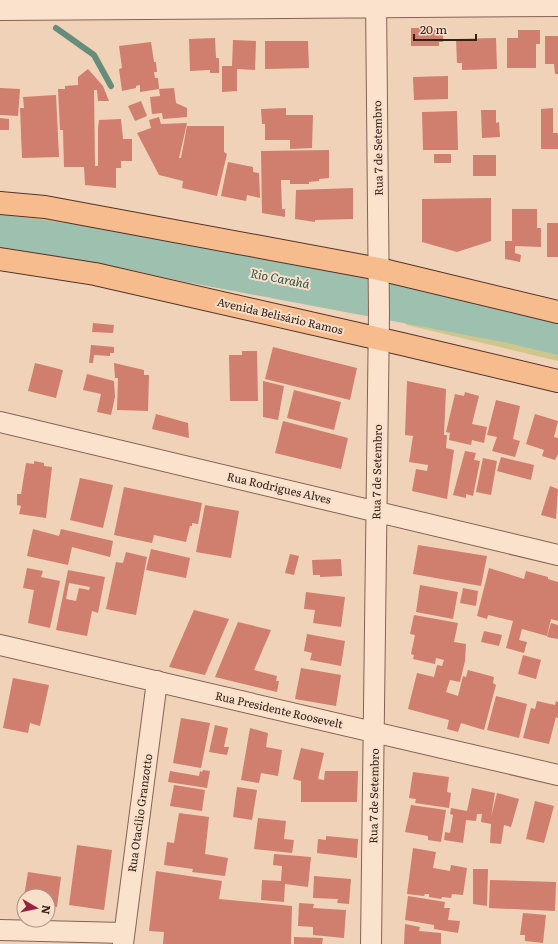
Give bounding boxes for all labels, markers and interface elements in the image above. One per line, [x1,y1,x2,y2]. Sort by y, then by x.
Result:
scale bar [414,16,476,42]
text: 20 m [420,20,447,38]
street label: Rua 7 de Setembro [368,100,386,196]
water label: Rio Carahá [249,263,312,293]
street label: Avenida Belisário Ramos [216,293,345,337]
street label: Rua 7 de Setembro [367,424,385,520]
street label: Rua Rodrigues Alves [226,467,333,507]
street label: Rua Presidente Roosevelt [214,687,345,732]
street label: Rua 7 de Setembro [364,748,382,844]
street label: Rua Otacílio Granzotto [123,752,155,873]
north arrow [16,888,56,928]
text: N [38,904,55,916]

